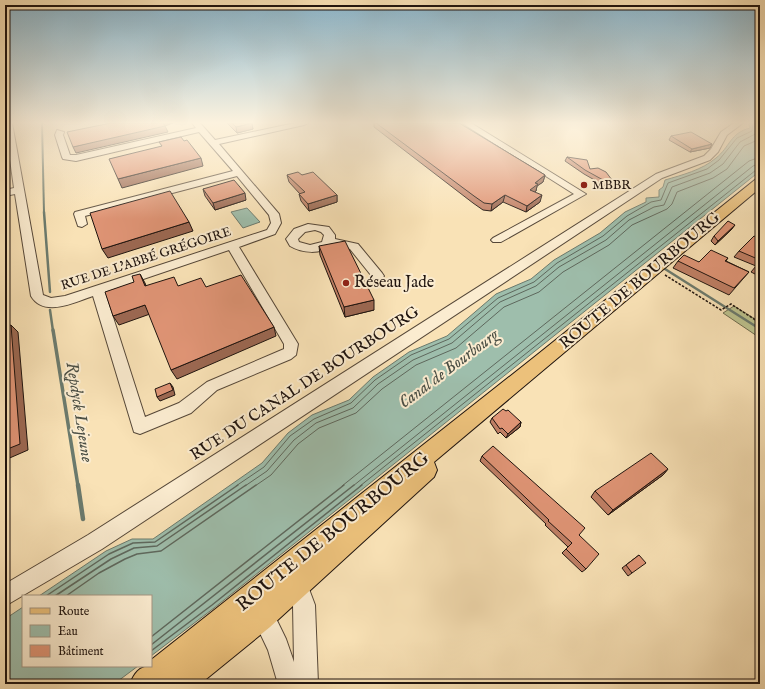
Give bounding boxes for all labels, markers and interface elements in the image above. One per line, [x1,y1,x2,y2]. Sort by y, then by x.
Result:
place label: MBBR [592,177,632,194]
marker: MBBR [579,180,589,190]
street label: ROUTE DE BOURBOURG [556,208,724,354]
street label: RUE DE L'ABBÉ GRÉGOIRE [59,223,233,295]
place label: Réseau Jade [354,273,434,293]
marker: Réseau Jade [341,278,351,288]
street label: RUE DU CANAL DE BOURBOURG [187,302,423,466]
water label: Canal de Bourbourg [395,324,504,413]
water label: Repdyck Lejeune [61,360,97,464]
street label: ROUTE DE BOURBOURG [232,447,434,617]
legend [22,595,152,667]
text: Route [58,604,90,619]
text: Eau [58,624,78,639]
text: Bâtiment [58,644,104,659]

